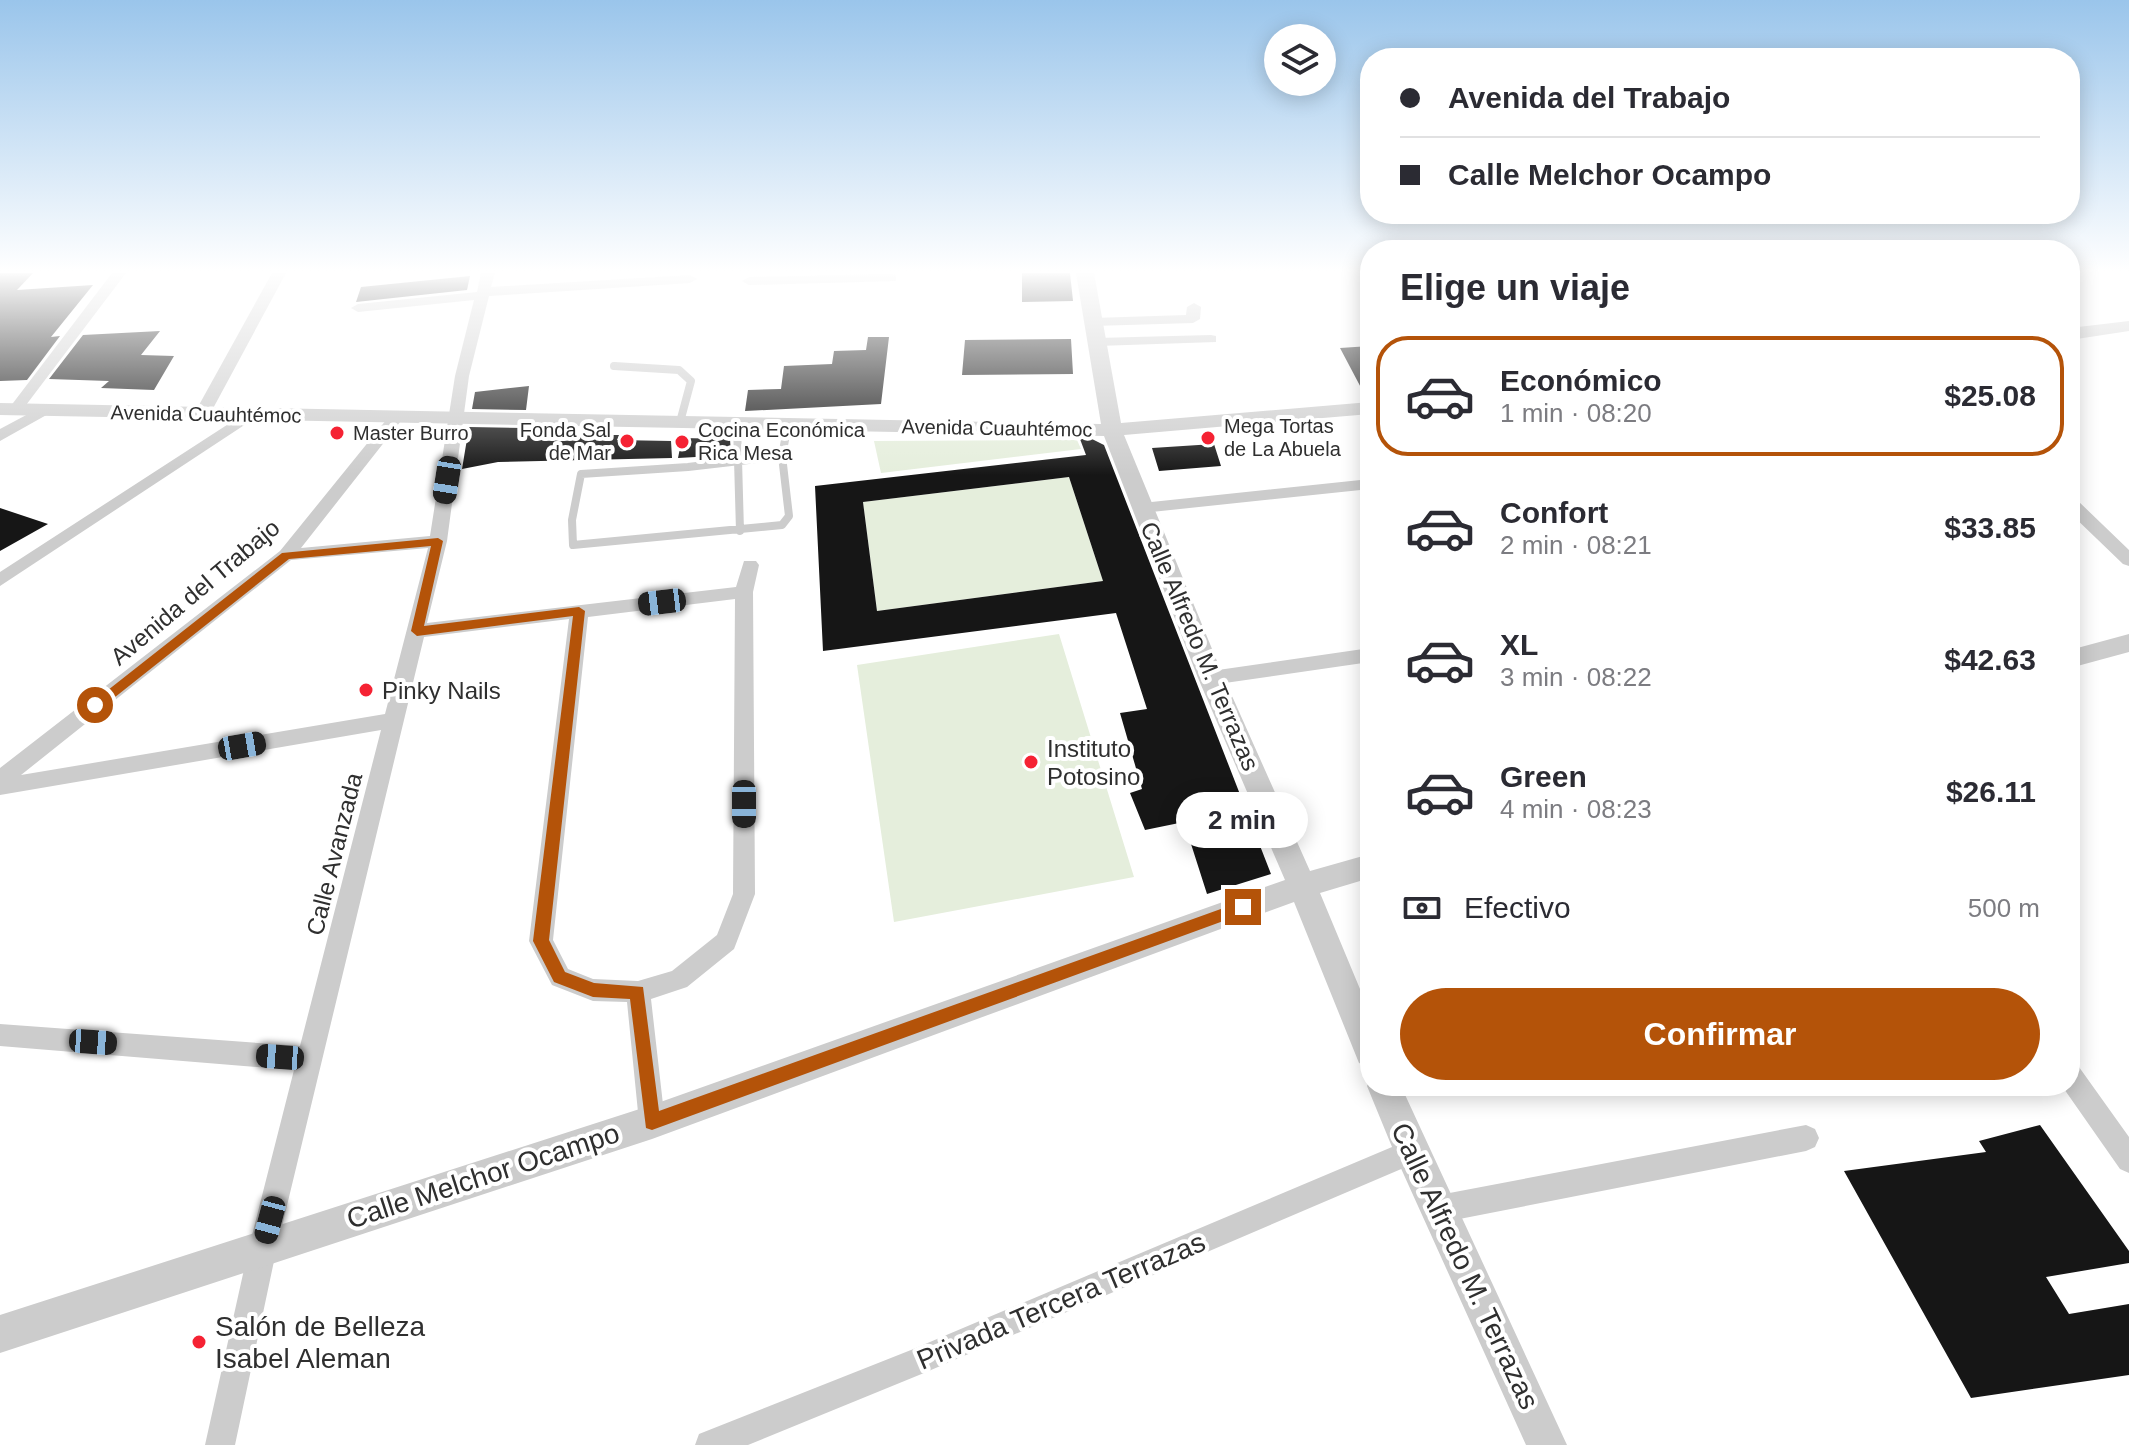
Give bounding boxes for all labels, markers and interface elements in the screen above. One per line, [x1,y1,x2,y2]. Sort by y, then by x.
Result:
map controls [1264,24,1336,96]
button: layers [1264,24,1336,96]
text: Avenida del Trabajo [1448,81,1730,114]
text: Calle Melchor Ocampo [1448,158,1771,191]
text: Elige un viaje [1400,267,1630,308]
icon: car [1404,360,1476,432]
text: Económico [1500,364,1662,397]
text: $25.08 [1944,379,2036,412]
text: 1 min · 08:20 [1500,398,1652,428]
street label: Avenida Cuauhtémoc [110,401,302,427]
street label: Avenida Cuauhtémoc [901,415,1093,441]
place label: Mega Tortas de La Abuela [1224,415,1342,460]
place label: Fonda Sal de Mar [520,419,611,464]
place label: Cocina Económica Rica Mesa [698,419,866,464]
place label: Master Burro [353,422,469,444]
marker: Master Burro [328,424,346,442]
marker: Mega Tortas de La Abuela [1199,429,1217,447]
marker: Fonda Sal de Mar [618,432,636,450]
marker: Cocina Económica Rica Mesa [673,433,691,451]
car [431,454,463,506]
icon: car [1404,492,1476,564]
text: Confort [1500,496,1608,529]
text: $33.85 [1944,511,2036,544]
street label: Avenida del Trabajo [105,514,285,670]
street label: Calle Alfredo M. Terrazas [1135,518,1265,774]
text: 2 min · 08:21 [1500,530,1652,560]
car [637,587,687,617]
icon: car [1404,624,1476,696]
text: XL [1500,628,1538,661]
text: $42.63 [1944,643,2036,676]
text: 3 min · 08:22 [1500,662,1652,692]
place label: Pinky Nails [382,677,501,704]
marker: Pinky Nails [357,681,375,699]
route start [77,687,113,723]
car [216,730,268,762]
place label: Instituto Potosino [1047,735,1140,790]
marker: Instituto Potosino [1022,753,1040,771]
icon: car [1404,756,1476,828]
text: Green [1500,760,1587,793]
street label: Calle Avanzada [301,769,367,938]
text: $26.11 [1946,775,2036,808]
car [732,780,756,828]
callout: 2 min [1177,791,1309,847]
text: 4 min · 08:23 [1500,794,1652,824]
text: 2 min [1208,805,1276,835]
icon: cash [1400,886,1444,930]
route end [1225,889,1261,925]
text: Efectivo [1464,891,1571,924]
text: 500 m [1968,893,2040,923]
button: Confirmar [1400,988,2040,1080]
car [68,1028,118,1056]
car [255,1043,305,1071]
street label: Calle Melchor Ocampo [343,1117,623,1235]
street label: Calle Alfredo M. Terrazas [1385,1118,1545,1414]
car [252,1194,288,1246]
street label: Privada Tercera Terrazas [912,1226,1210,1376]
place label: Salón de Belleza Isabel Aleman [215,1311,426,1374]
marker: Salón de Belleza Isabel Aleman [190,1333,208,1351]

